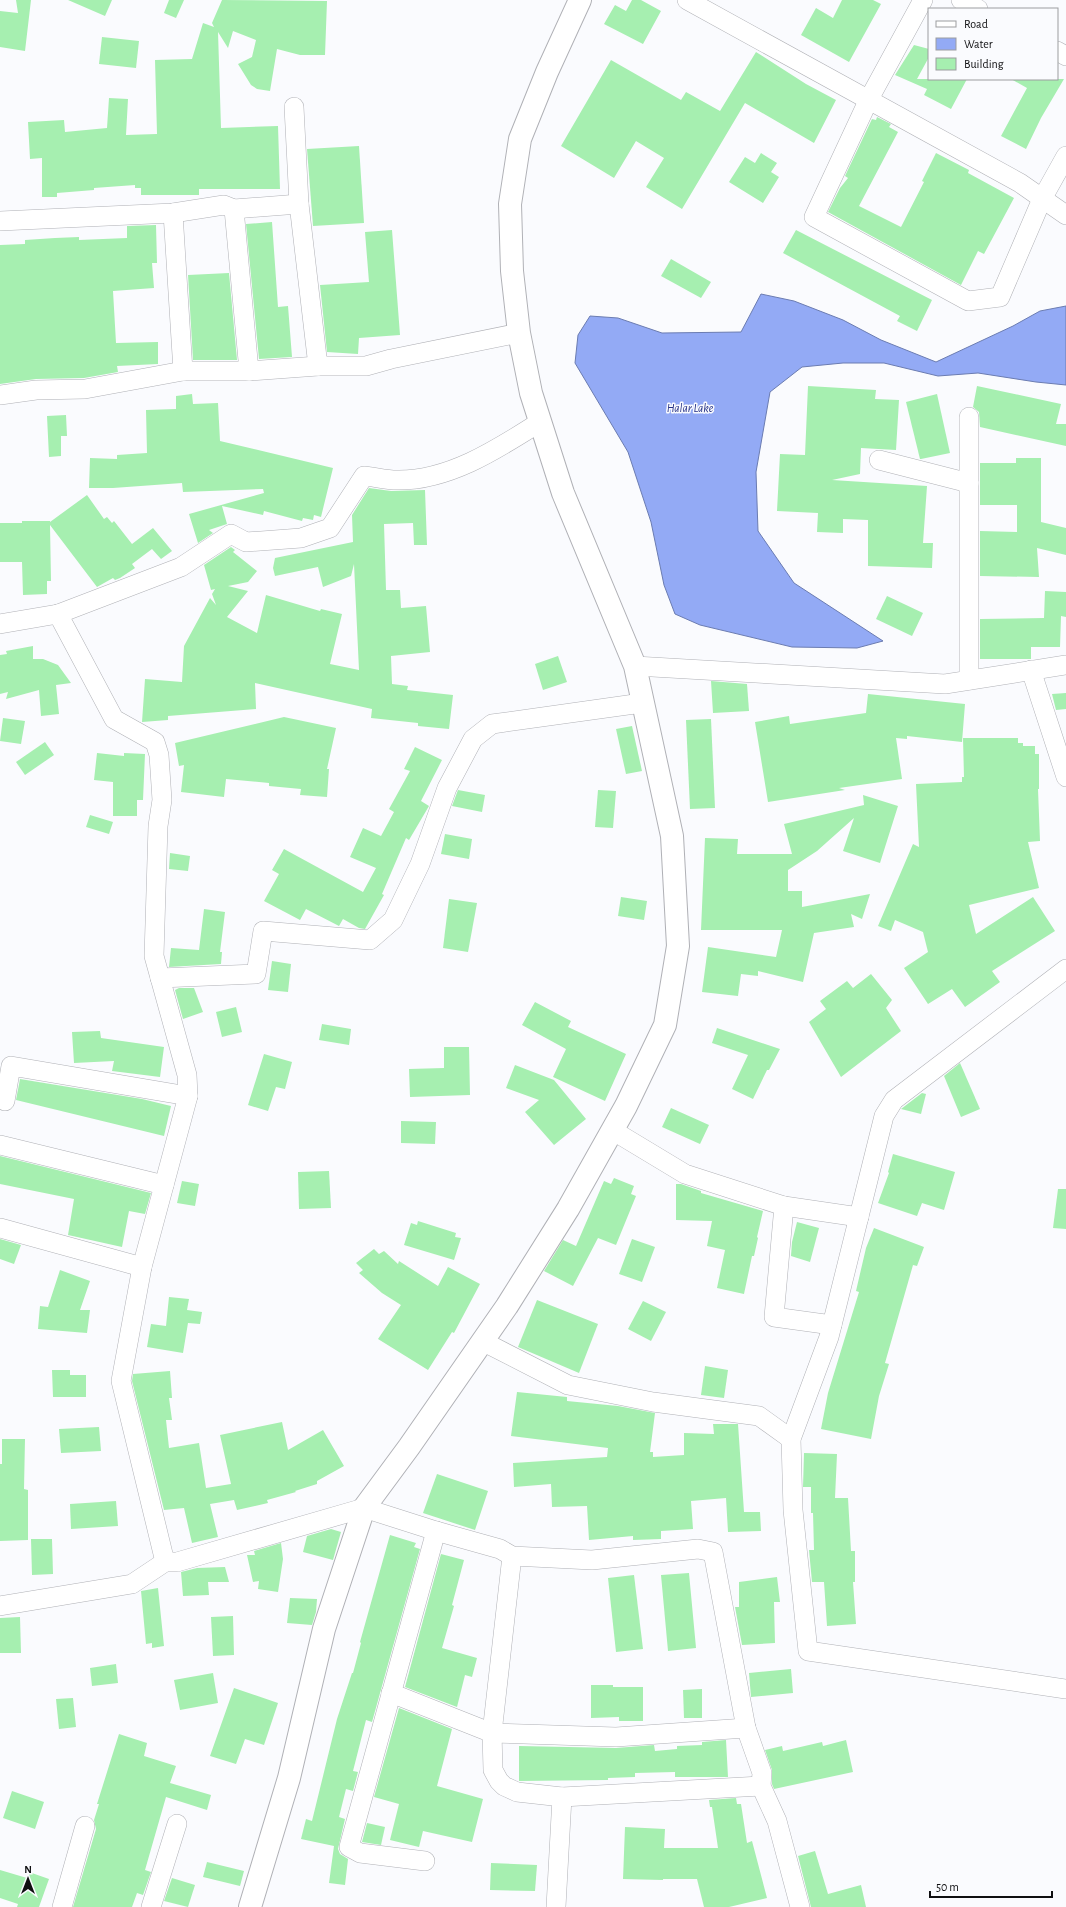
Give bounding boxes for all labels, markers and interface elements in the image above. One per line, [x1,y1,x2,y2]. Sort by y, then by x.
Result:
legend [928,8,1058,80]
text: Road [964,18,988,30]
text: Water [964,38,993,50]
text: Building [964,58,1004,70]
water label: Halar Lake [667,402,714,414]
north arrow [8,1859,48,1899]
text: N [24,1864,32,1875]
scale bar [930,1873,1052,1899]
text: 50 m [936,1881,959,1893]

